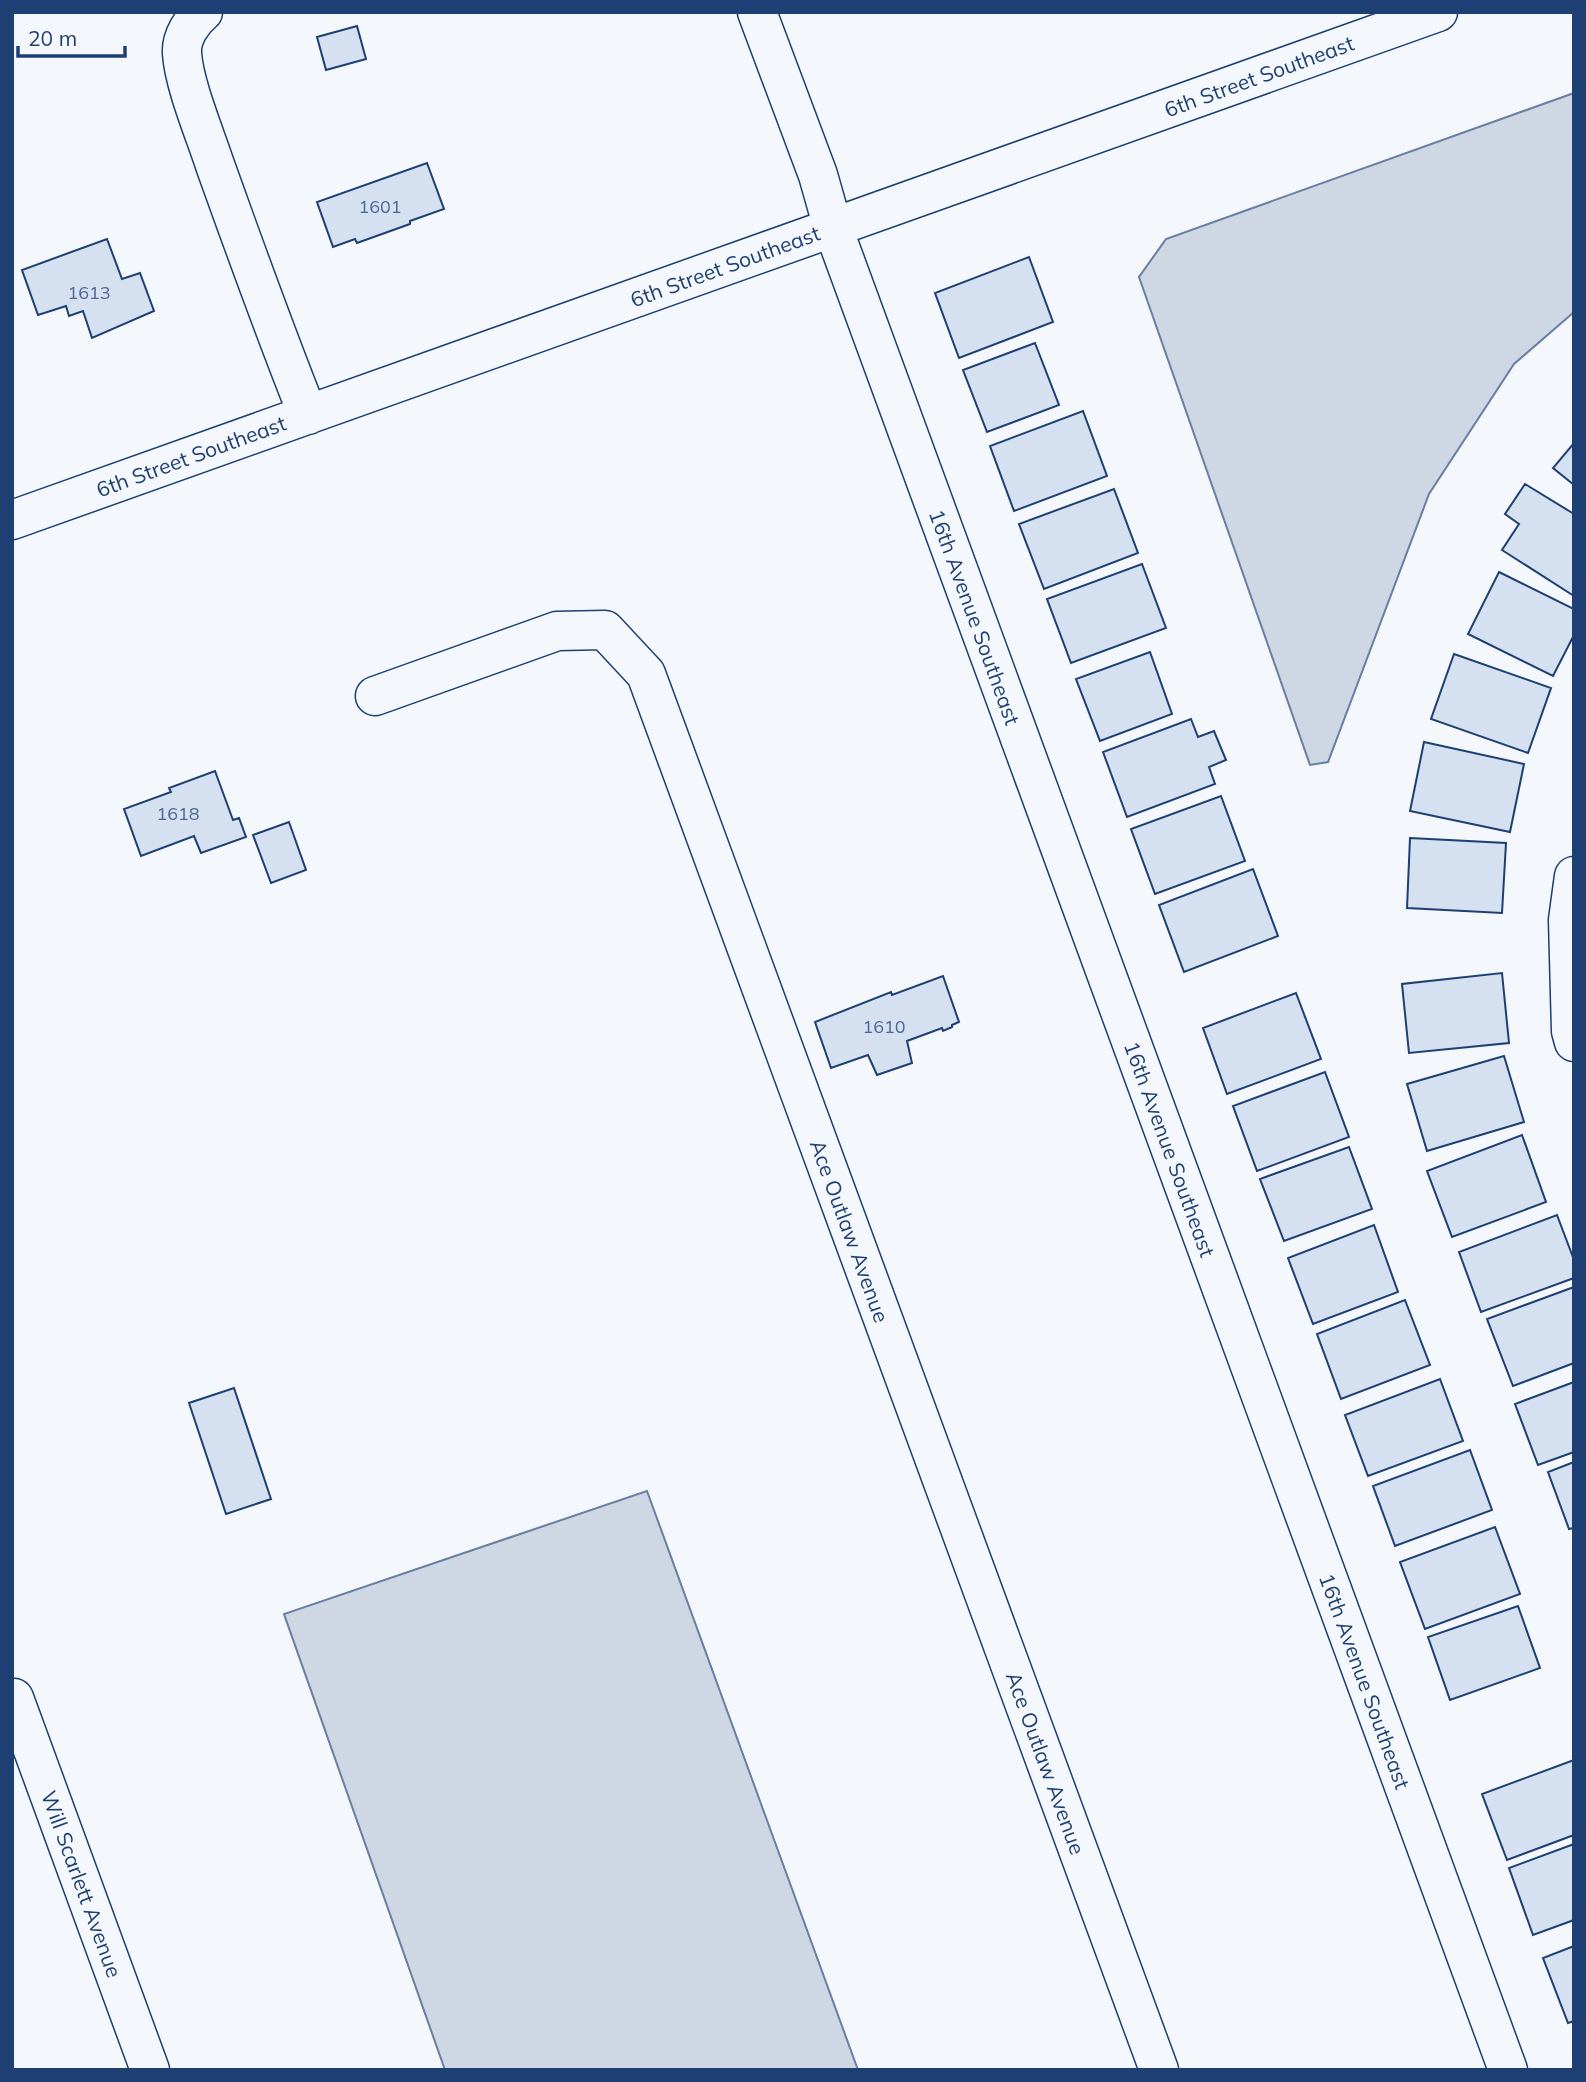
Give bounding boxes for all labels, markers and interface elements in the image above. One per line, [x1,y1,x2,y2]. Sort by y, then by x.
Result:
scale bar [18,14,124,58]
text: 20 m [28,25,77,51]
street label: 6th Street Southeast [1161,30,1357,122]
house number: 1601 [358,195,402,218]
street label: 6th Street Southeast [627,220,823,312]
house number: 1613 [67,281,111,304]
street label: 6th Street Southeast [93,410,289,502]
street label: 16th Avenue Southeast [924,506,1026,728]
house number: 1618 [156,802,200,825]
house number: 1610 [862,1015,906,1038]
street label: 16th Avenue Southeast [1119,1038,1221,1260]
street label: Ace Outlaw Avenue [805,1136,895,1326]
street label: 16th Avenue Southeast [1314,1570,1416,1792]
street label: Ace Outlaw Avenue [1001,1668,1091,1858]
street label: Will Scarlett Avenue [36,1787,128,1981]

